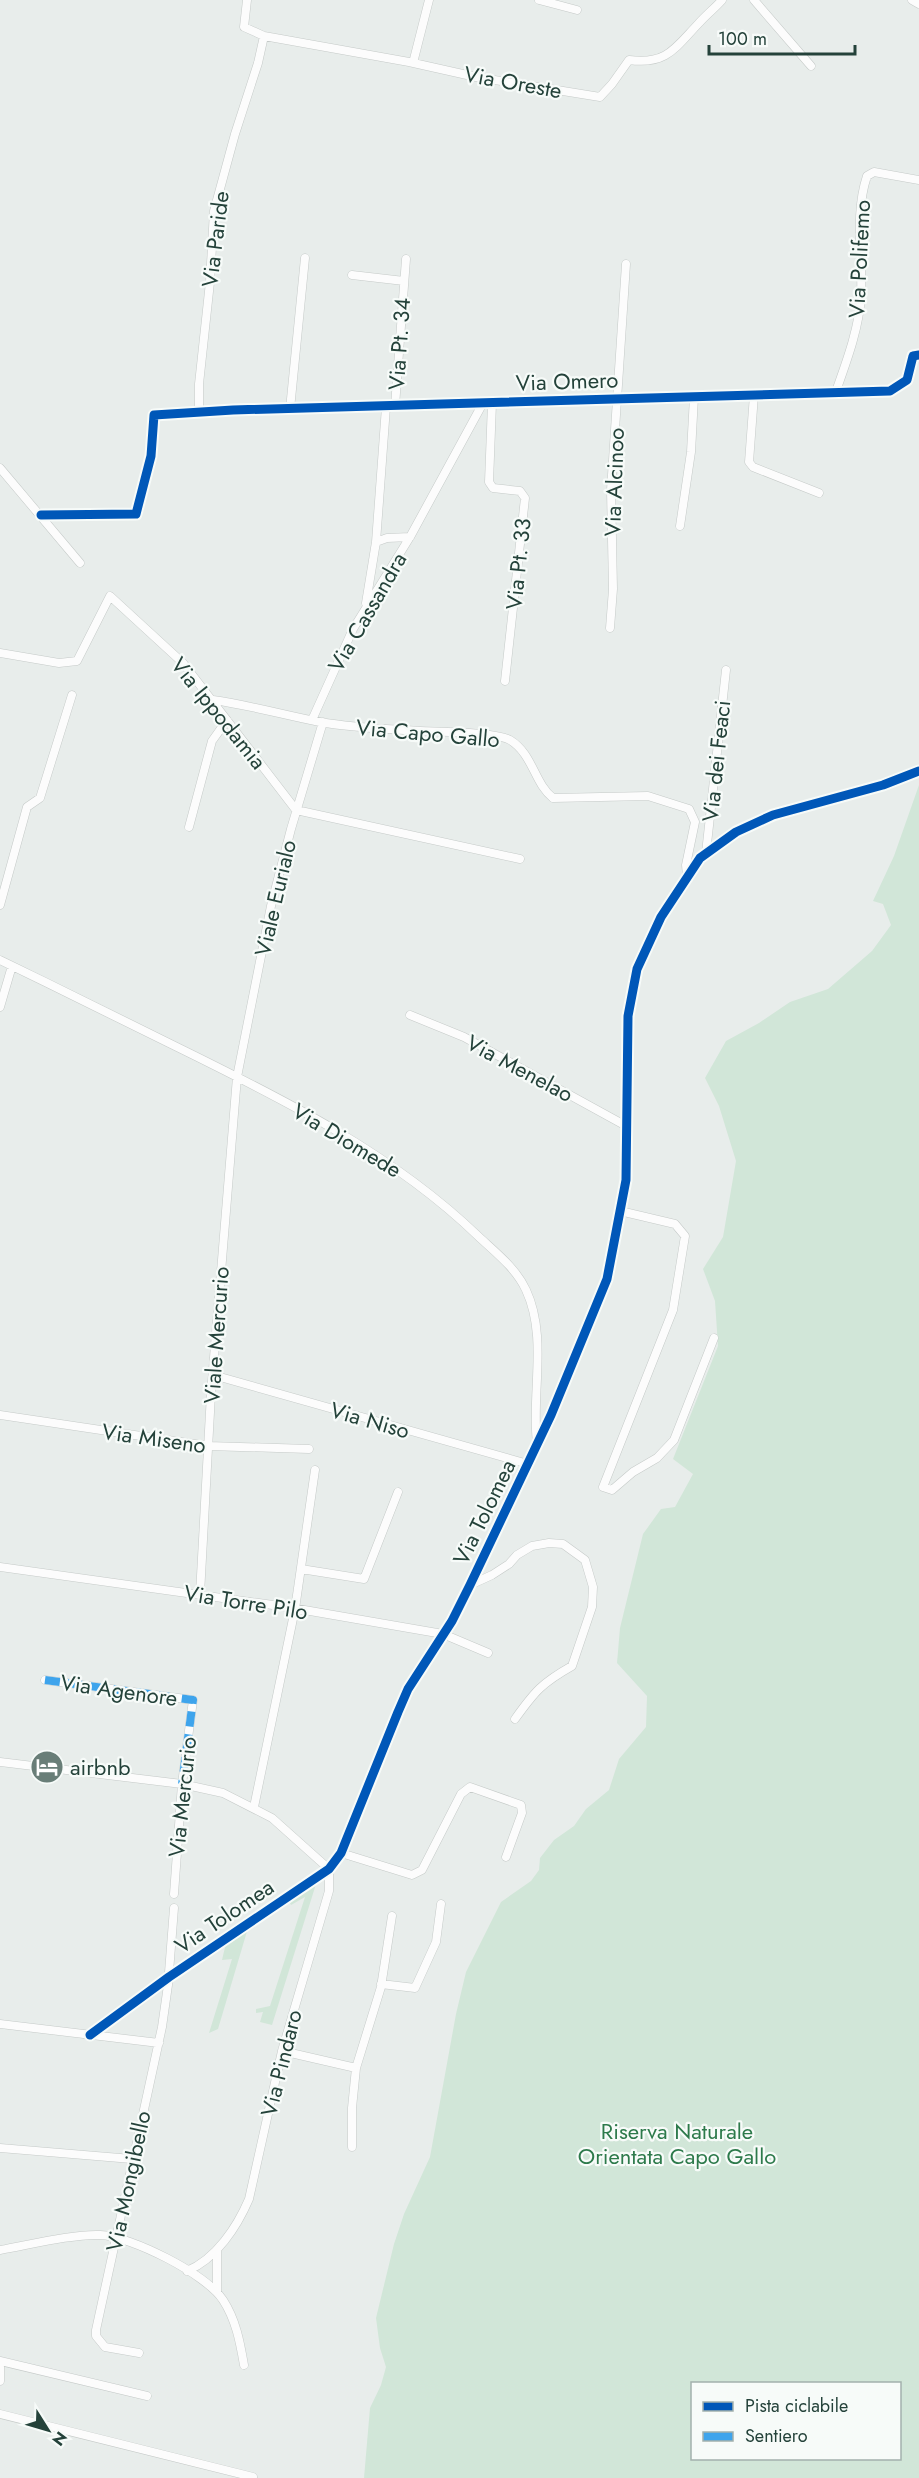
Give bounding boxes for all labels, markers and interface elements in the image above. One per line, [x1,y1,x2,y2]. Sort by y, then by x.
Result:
scale bar [709,18,854,56]
text: 100 m [718,26,767,52]
street label: Via Oreste [462,58,564,106]
street label: Via Paride [193,189,237,289]
street label: Via Polifemo [840,199,878,319]
street label: Via Pt. 34 [380,296,418,391]
street label: Via Omero [515,363,619,399]
street label: Via Alcinoo [596,427,632,537]
street label: Via Pt. 33 [497,517,539,611]
street label: Via Cassandra [320,546,414,678]
street label: Via Ippodamia [164,650,274,776]
street label: Via dei Feaci [694,699,738,823]
street label: Via Capo Gallo [355,711,501,755]
street label: Viale Eurialo [246,837,304,959]
street label: Via Menelao [461,1026,579,1110]
street label: Via Diomede [286,1095,408,1185]
street label: Viale Mercurio [195,1265,237,1405]
street label: Via Niso [327,1393,413,1447]
street label: Via Miseno [100,1415,208,1461]
street label: Via Tolomea [445,1454,523,1570]
street label: Via Torre Pilo [182,1576,310,1628]
street label: Via Agenore [58,1666,180,1714]
street label: Via Mercurio [160,1735,204,1859]
hotel icon: airbnb [29,1749,65,1785]
place label: airbnb [70,1751,130,1783]
street label: Via Tolomea [168,1871,280,1961]
street label: Via Pindaro [252,2006,310,2120]
street label: Via Mongibello [97,2108,159,2254]
park label: Riserva Naturale Orientata Capo Gallo [578,2115,776,2172]
legend [691,2382,901,2460]
text: Pista ciclabile [745,2393,848,2419]
north arrow [18,2400,78,2460]
text: Sentiero [745,2423,808,2449]
text: N [47,2427,73,2451]

